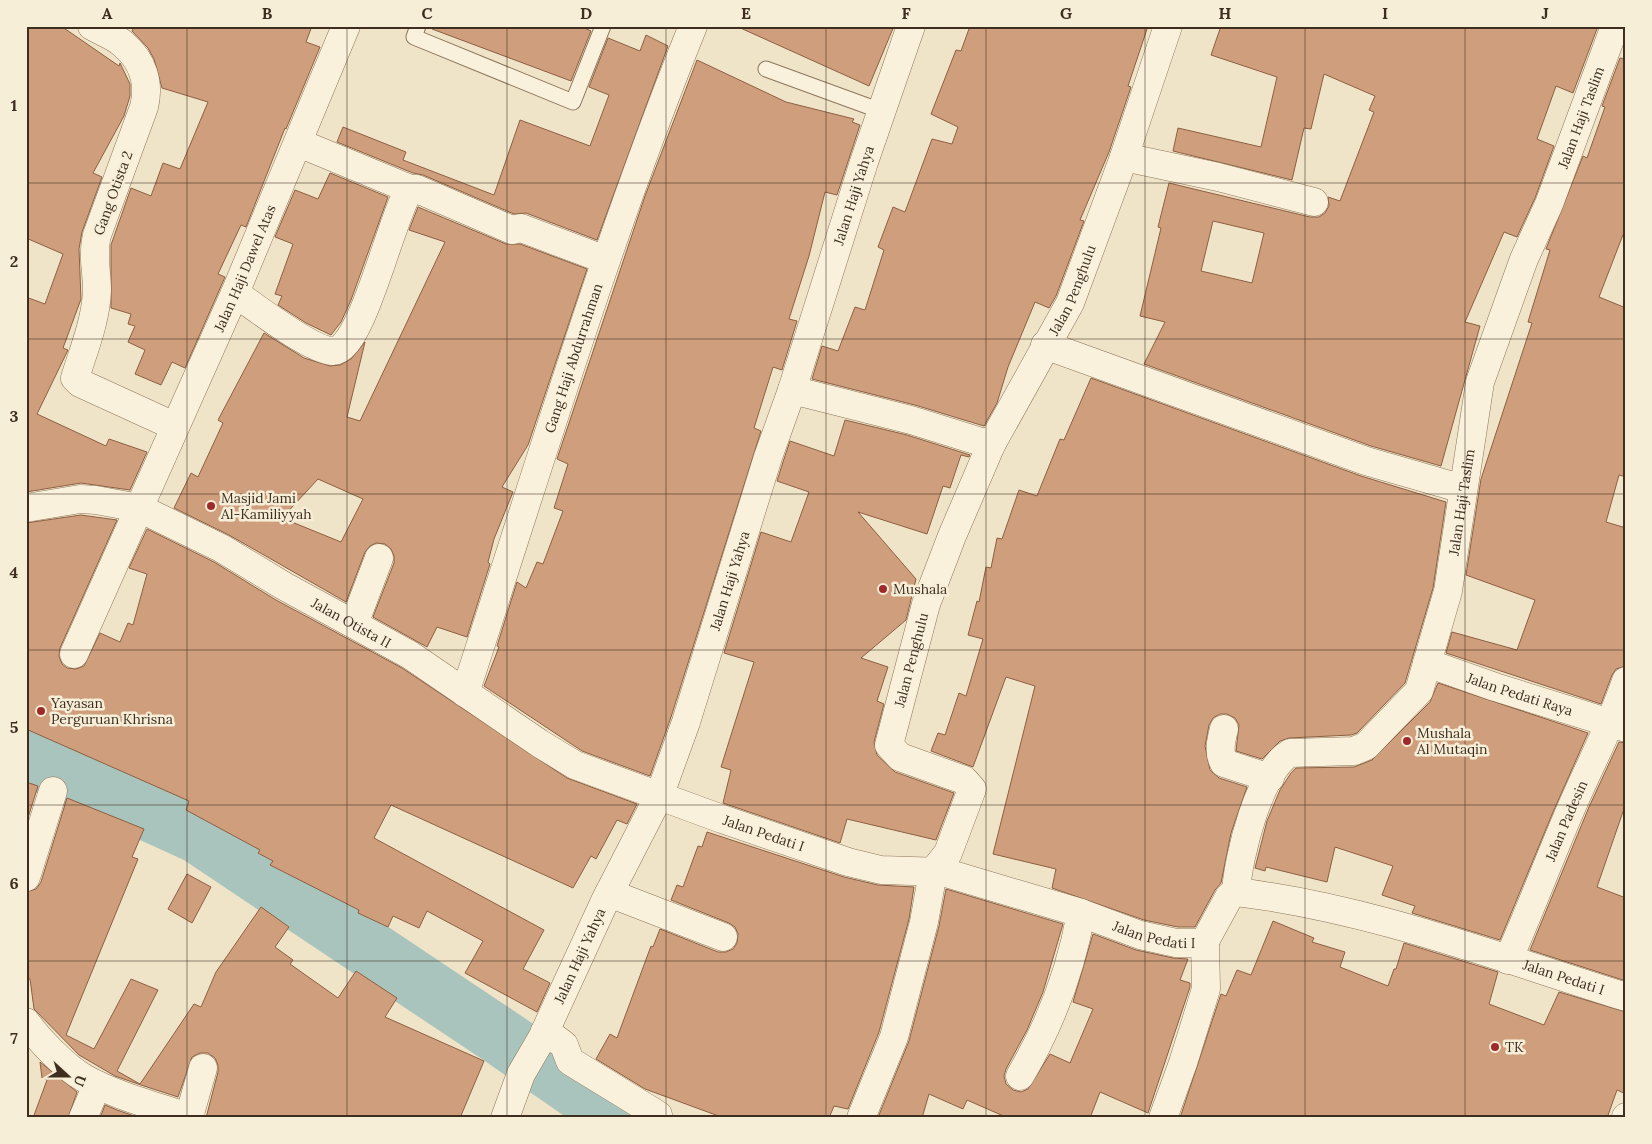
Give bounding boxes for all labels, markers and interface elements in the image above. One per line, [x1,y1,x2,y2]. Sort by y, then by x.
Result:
text: A [102,3,113,23]
text: B [262,3,273,23]
text: C [421,3,433,23]
text: D [580,3,592,23]
text: E [741,3,751,23]
text: F [901,3,911,23]
text: G [1060,3,1072,23]
text: H [1219,3,1232,23]
text: I [1382,3,1388,23]
text: J [1541,3,1549,23]
street label: Jalan Haji Taslim [1554,63,1608,172]
text: 1 [11,95,17,115]
street label: Jalan Haji Yahya [829,143,878,248]
street label: Gang Otista 2 [89,148,137,238]
street label: Jalan Haji Dawel Atas [210,202,280,335]
street label: Jalan Penghulu [1044,242,1100,339]
text: 2 [10,251,18,271]
street label: Gang Haji Abdurrahman [540,280,607,435]
text: 3 [10,406,19,426]
street label: Jalan Haji Taslim [1444,447,1479,558]
place label: Masjid Jami Al-Kamiliyyah [220,489,312,523]
marker: Masjid Jami Al-Kamiliyyah [205,500,217,512]
street label: Jalan Haji Yahya [706,529,754,634]
text: 4 [10,562,19,582]
place label: Mushala [893,580,947,598]
marker: Mushala [877,583,889,595]
street label: Jalan Otista II [307,593,394,652]
street label: Jalan Penghulu [890,611,932,710]
street label: Jalan Pedati Raya [1463,668,1575,720]
place label: Yayasan Perguruan Khrisna [50,694,173,728]
marker: Yayasan Perguruan Khrisna [35,705,47,717]
text: 5 [10,717,19,737]
place label: Mushala Al Mutaqin [1416,724,1488,758]
marker: Mushala Al Mutaqin [1401,735,1413,747]
street label: Jalan Padesin [1541,777,1592,865]
street label: Jalan Pedati I [720,811,807,855]
text: 6 [9,873,19,893]
street label: Jalan Haji Yahya [550,905,609,1007]
street label: Jalan Pedati I [1109,916,1195,952]
street label: Jalan Pedati I [1520,955,1607,999]
text: 7 [10,1028,18,1048]
place label: TK [1505,1038,1524,1056]
marker: TK [1489,1041,1501,1053]
north arrow [42,1052,92,1102]
text: U [70,1072,90,1089]

